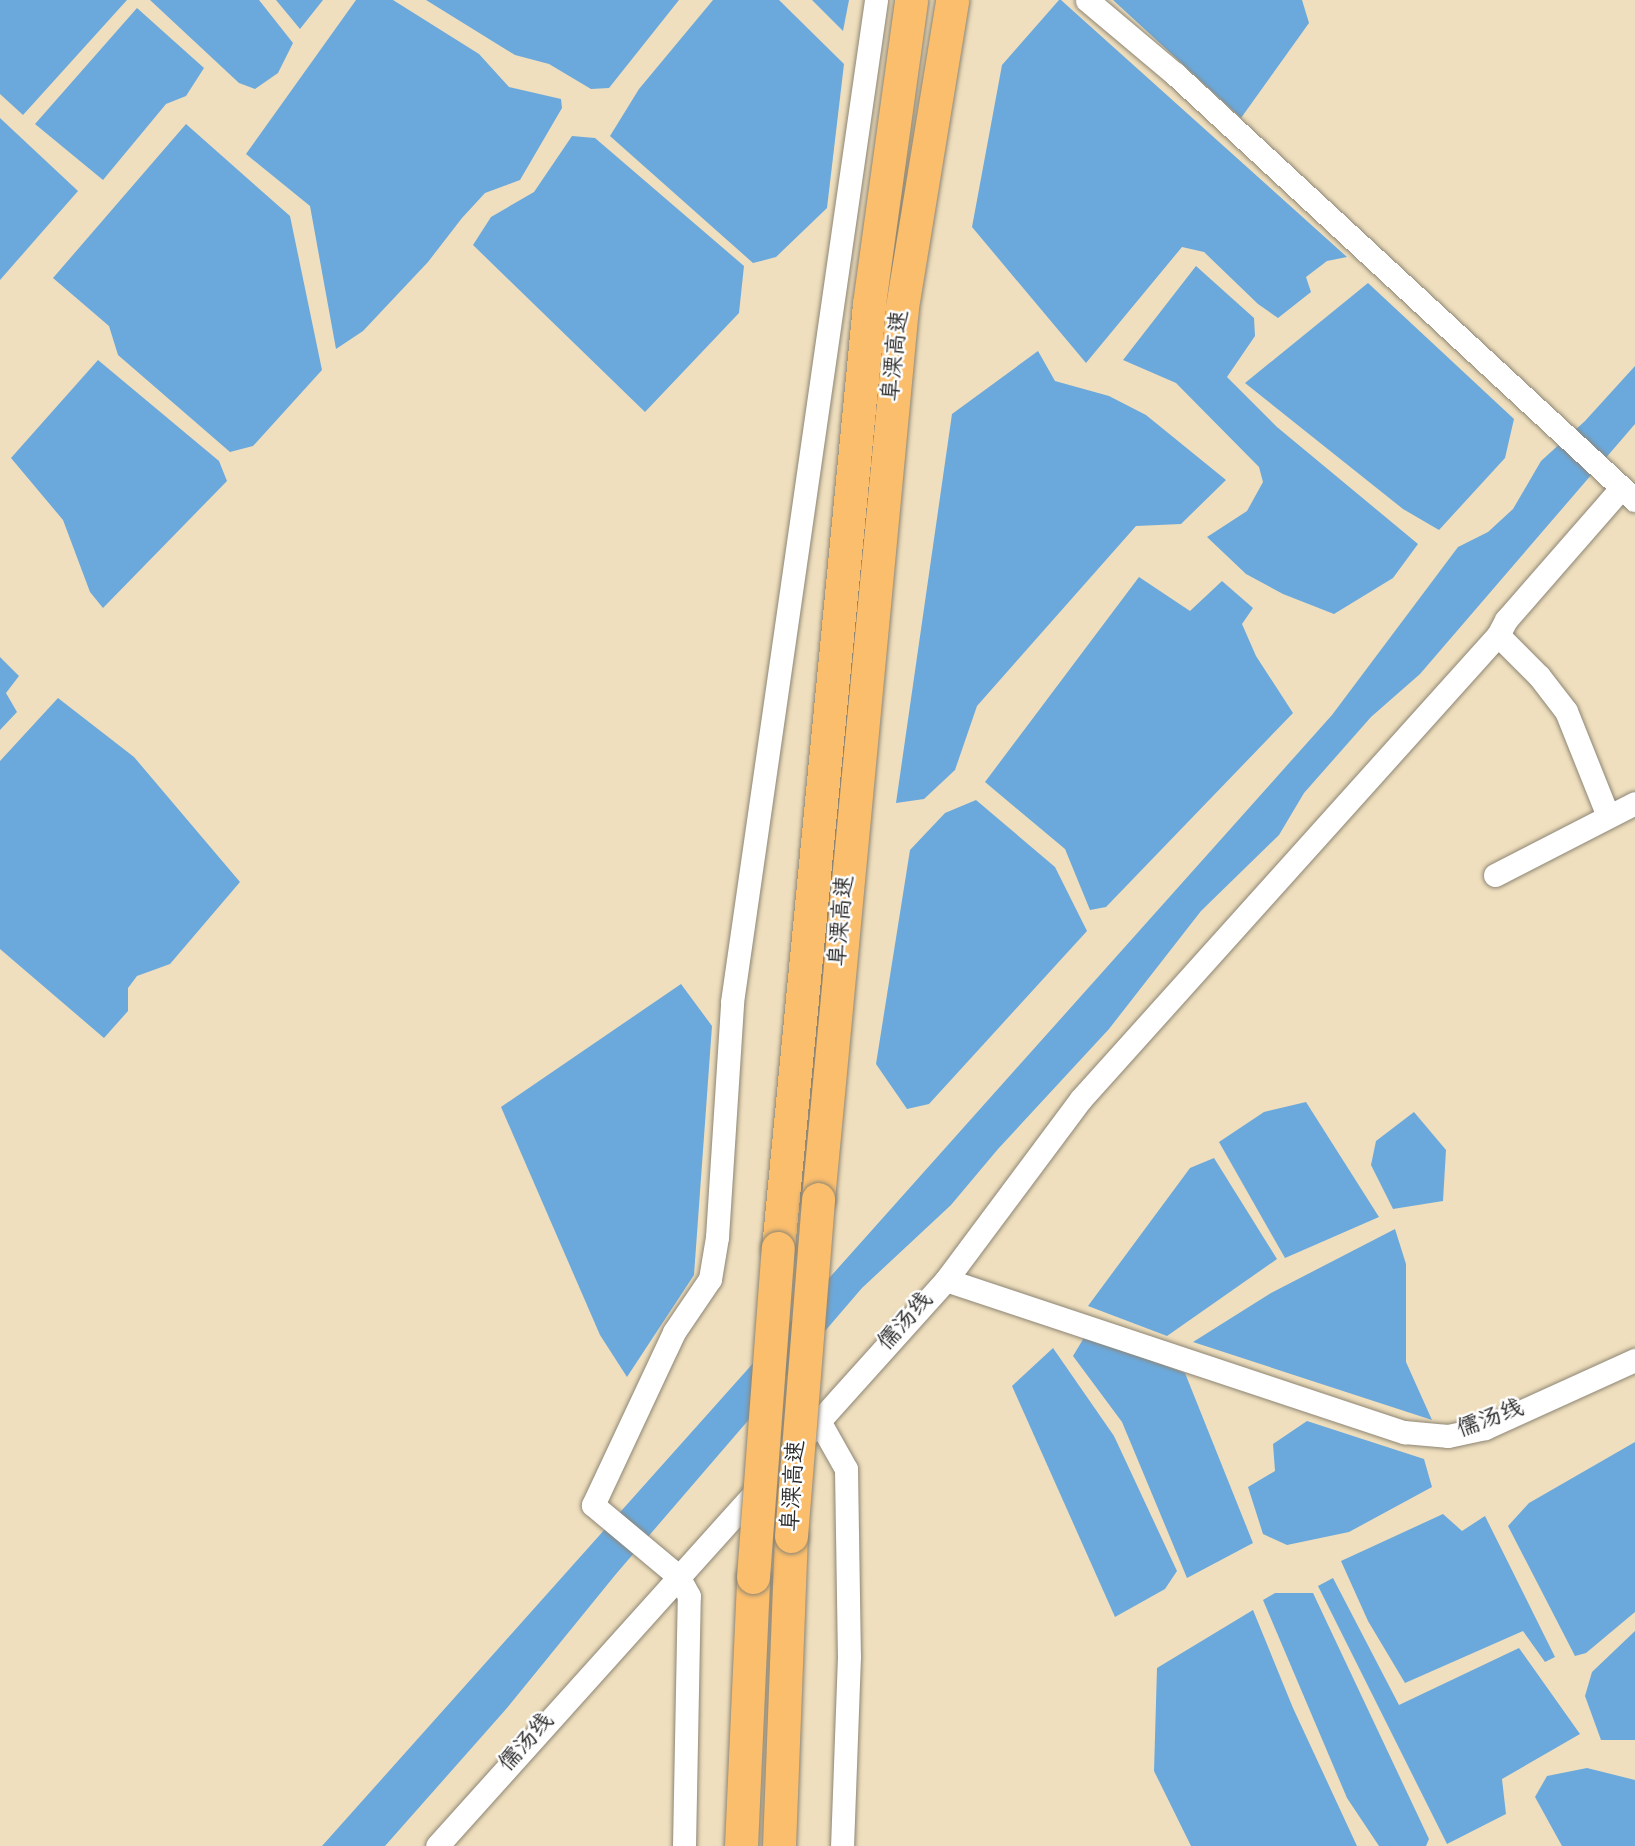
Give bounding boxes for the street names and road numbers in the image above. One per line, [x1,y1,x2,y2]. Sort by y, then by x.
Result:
street label: 阜溧高速 [879,309,917,403]
street label: 阜溧高速 [826,874,862,968]
street label: 儒汤线 [874,1288,940,1358]
street label: 儒汤线 [1454,1396,1528,1446]
street label: 阜溧高速 [779,1439,813,1533]
street label: 儒汤线 [495,1709,561,1779]

